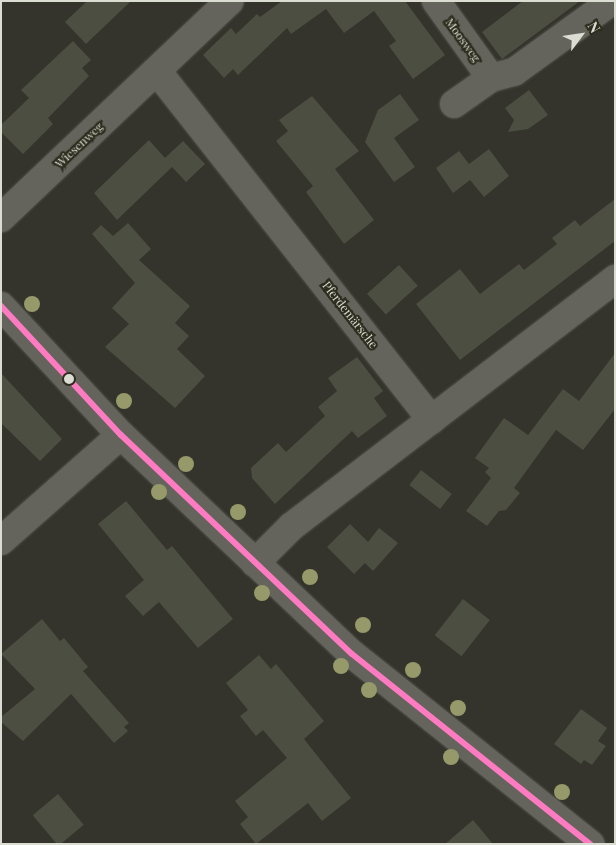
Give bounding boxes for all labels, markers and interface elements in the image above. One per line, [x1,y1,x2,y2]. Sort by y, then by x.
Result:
north arrow [556,10,606,60]
street label: Moosweg [442,15,484,65]
text: N [584,18,605,36]
street label: Wiesenweg [52,119,106,171]
street label: Pferdemärsche [319,279,381,351]
unlabelled marker [64,374,74,384]

